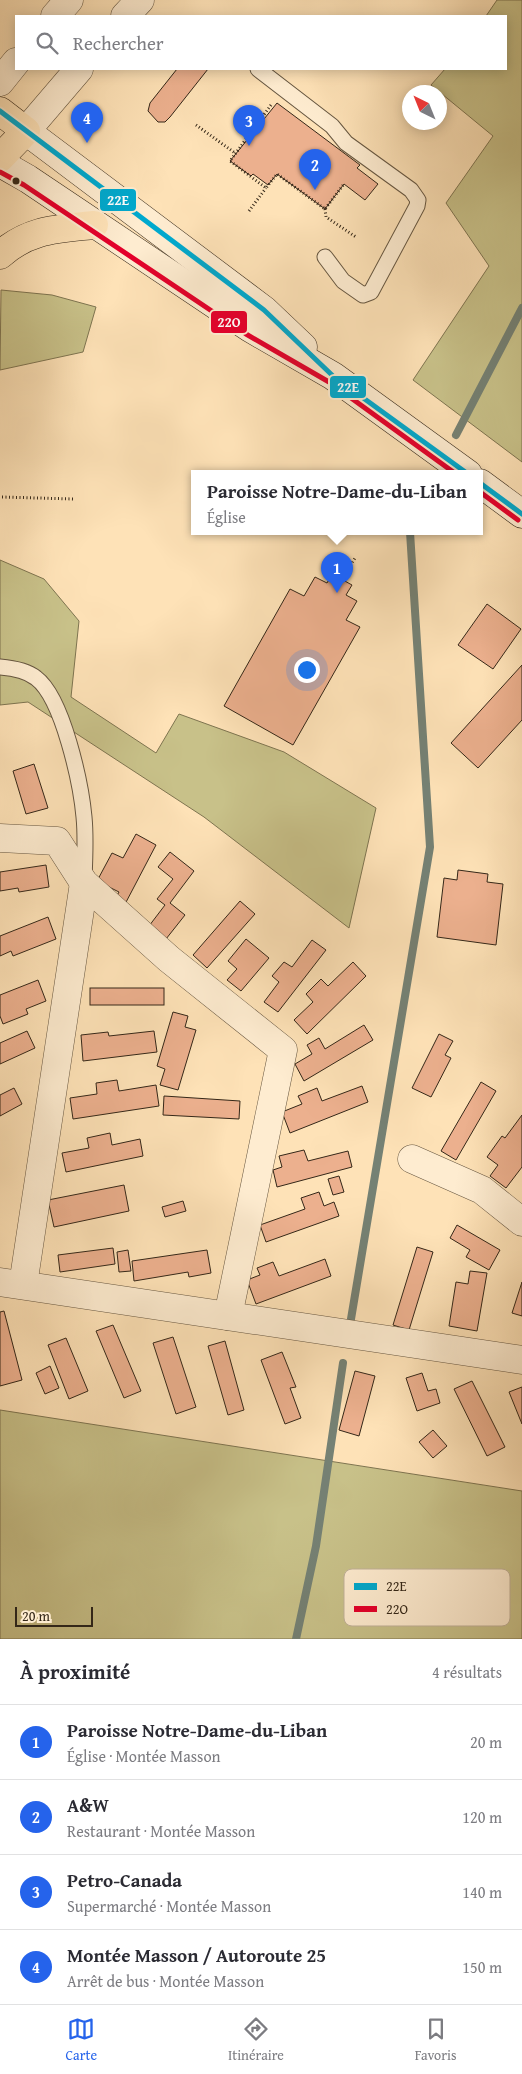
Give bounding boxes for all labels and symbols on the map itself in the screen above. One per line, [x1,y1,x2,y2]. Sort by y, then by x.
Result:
north arrow [402,85,447,130]
pin: 4 [71,102,103,143]
pin: 3 [233,105,265,146]
pin: 2 [299,149,331,190]
unlabelled marker [11,176,21,186]
line badge: 22E [99,188,137,212]
text: 22E [107,190,130,210]
line badge: 22O [210,310,248,334]
text: 22O [217,312,241,332]
line badge: 22E [329,375,367,399]
text: 22E [337,377,360,397]
pin: 1 [321,552,353,593]
your location [294,657,320,683]
legend [344,1569,510,1626]
text: 22E [386,1576,407,1596]
text: 22O [386,1599,408,1619]
scale bar [15,1604,92,1627]

